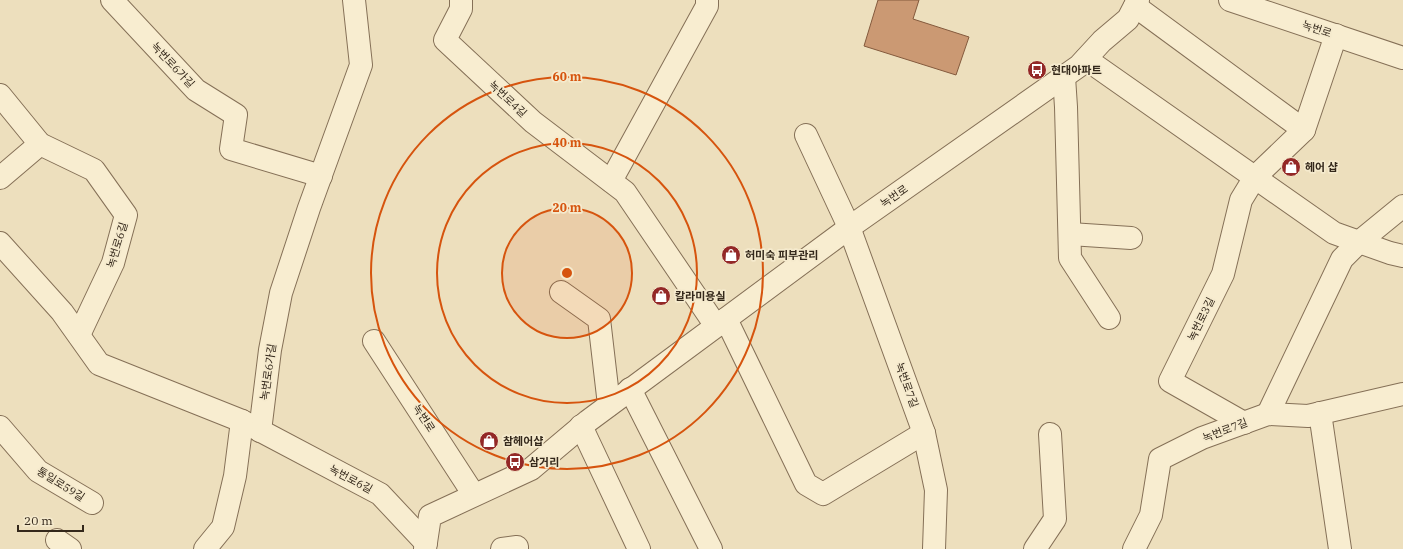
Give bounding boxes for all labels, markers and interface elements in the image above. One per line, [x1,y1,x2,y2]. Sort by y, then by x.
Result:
street label: 녹번로 [1300,18,1334,40]
street label: 녹번로6가길 [148,39,198,91]
bus stop icon: 현대아파트 [1026,59,1048,81]
place label: 현대아파트 [1051,63,1102,77]
text: 60 m [553,69,582,84]
street label: 녹번로4길 [486,78,530,120]
text: 40 m [553,135,582,150]
shop icon: 헤어 샵 [1280,156,1302,178]
place label: 헤어 샵 [1305,160,1338,174]
street label: 녹번로 [878,182,910,210]
text: 20 m [553,200,582,215]
street label: 녹번로6길 [103,220,131,270]
shop icon: 허미숙 피부관리 [720,244,742,266]
place label: 허미숙 피부관리 [745,248,818,262]
centre of rings [560,266,574,280]
shop icon: 칼라미용실 [650,285,672,307]
place label: 칼라미용실 [675,289,726,303]
street label: 녹번로3길 [1184,295,1218,343]
street label: 녹번로6가길 [257,343,279,401]
street label: 녹번로7길 [892,360,922,410]
street label: 녹번로 [410,401,438,435]
street label: 녹번로7길 [1201,415,1249,445]
shop icon: 참헤어샵 [478,430,500,452]
place label: 참헤어샵 [503,434,543,448]
bus stop icon: 삼거리 [504,451,526,473]
place label: 삼거리 [529,455,559,469]
street label: 녹번로6길 [327,462,375,496]
street label: 통일로59길 [35,464,87,504]
scale bar [18,507,83,533]
text: 20 m [24,513,53,528]

